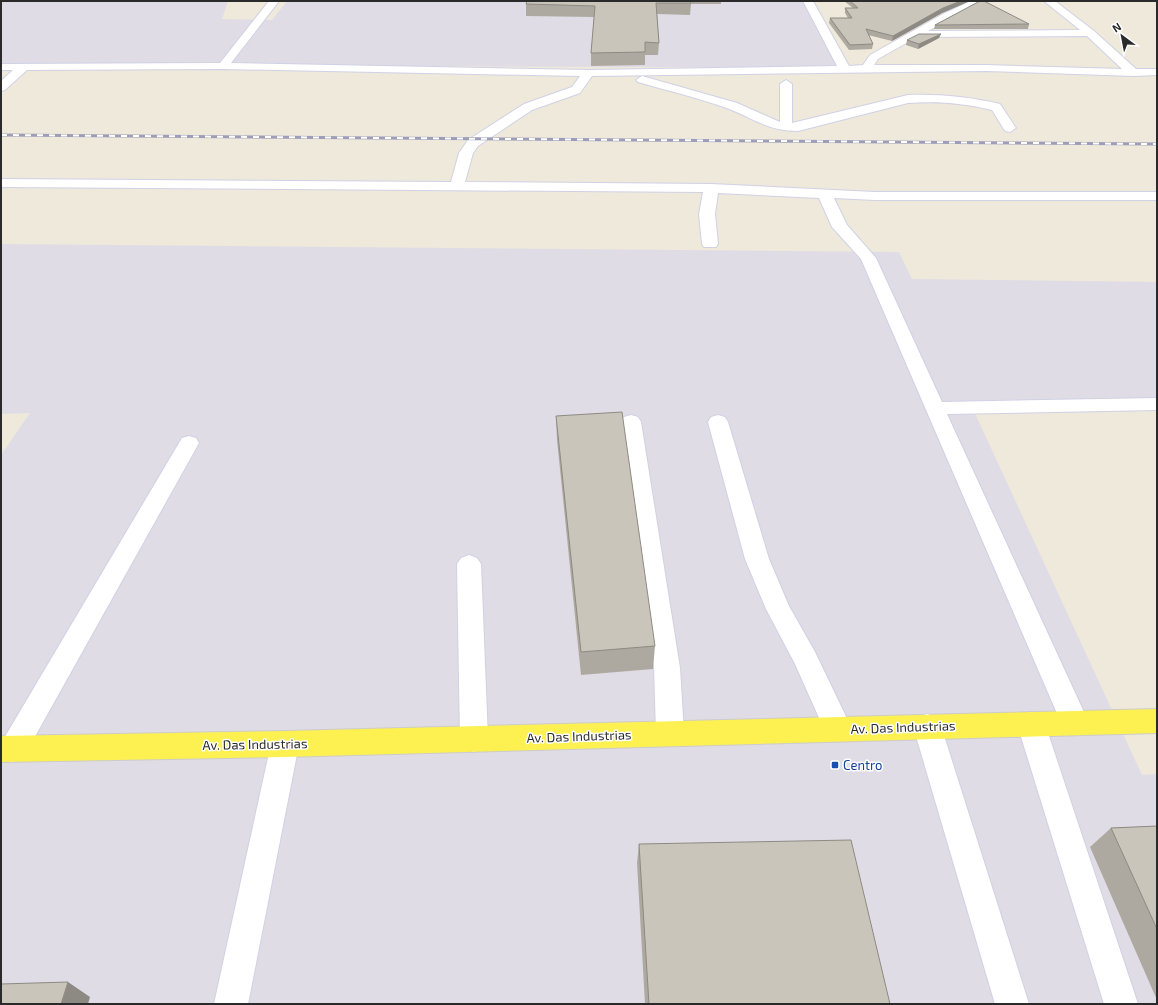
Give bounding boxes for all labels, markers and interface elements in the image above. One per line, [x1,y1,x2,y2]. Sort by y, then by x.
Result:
north arrow [1102,16,1142,56]
text: N [1110,19,1123,35]
street label: Av. Das Industrias [850,717,956,737]
street label: Av. Das Industrias [526,726,632,746]
street label: Av. Das Industrias [202,735,308,753]
place label: Centro [843,757,882,773]
marker: Centro [830,760,840,770]

